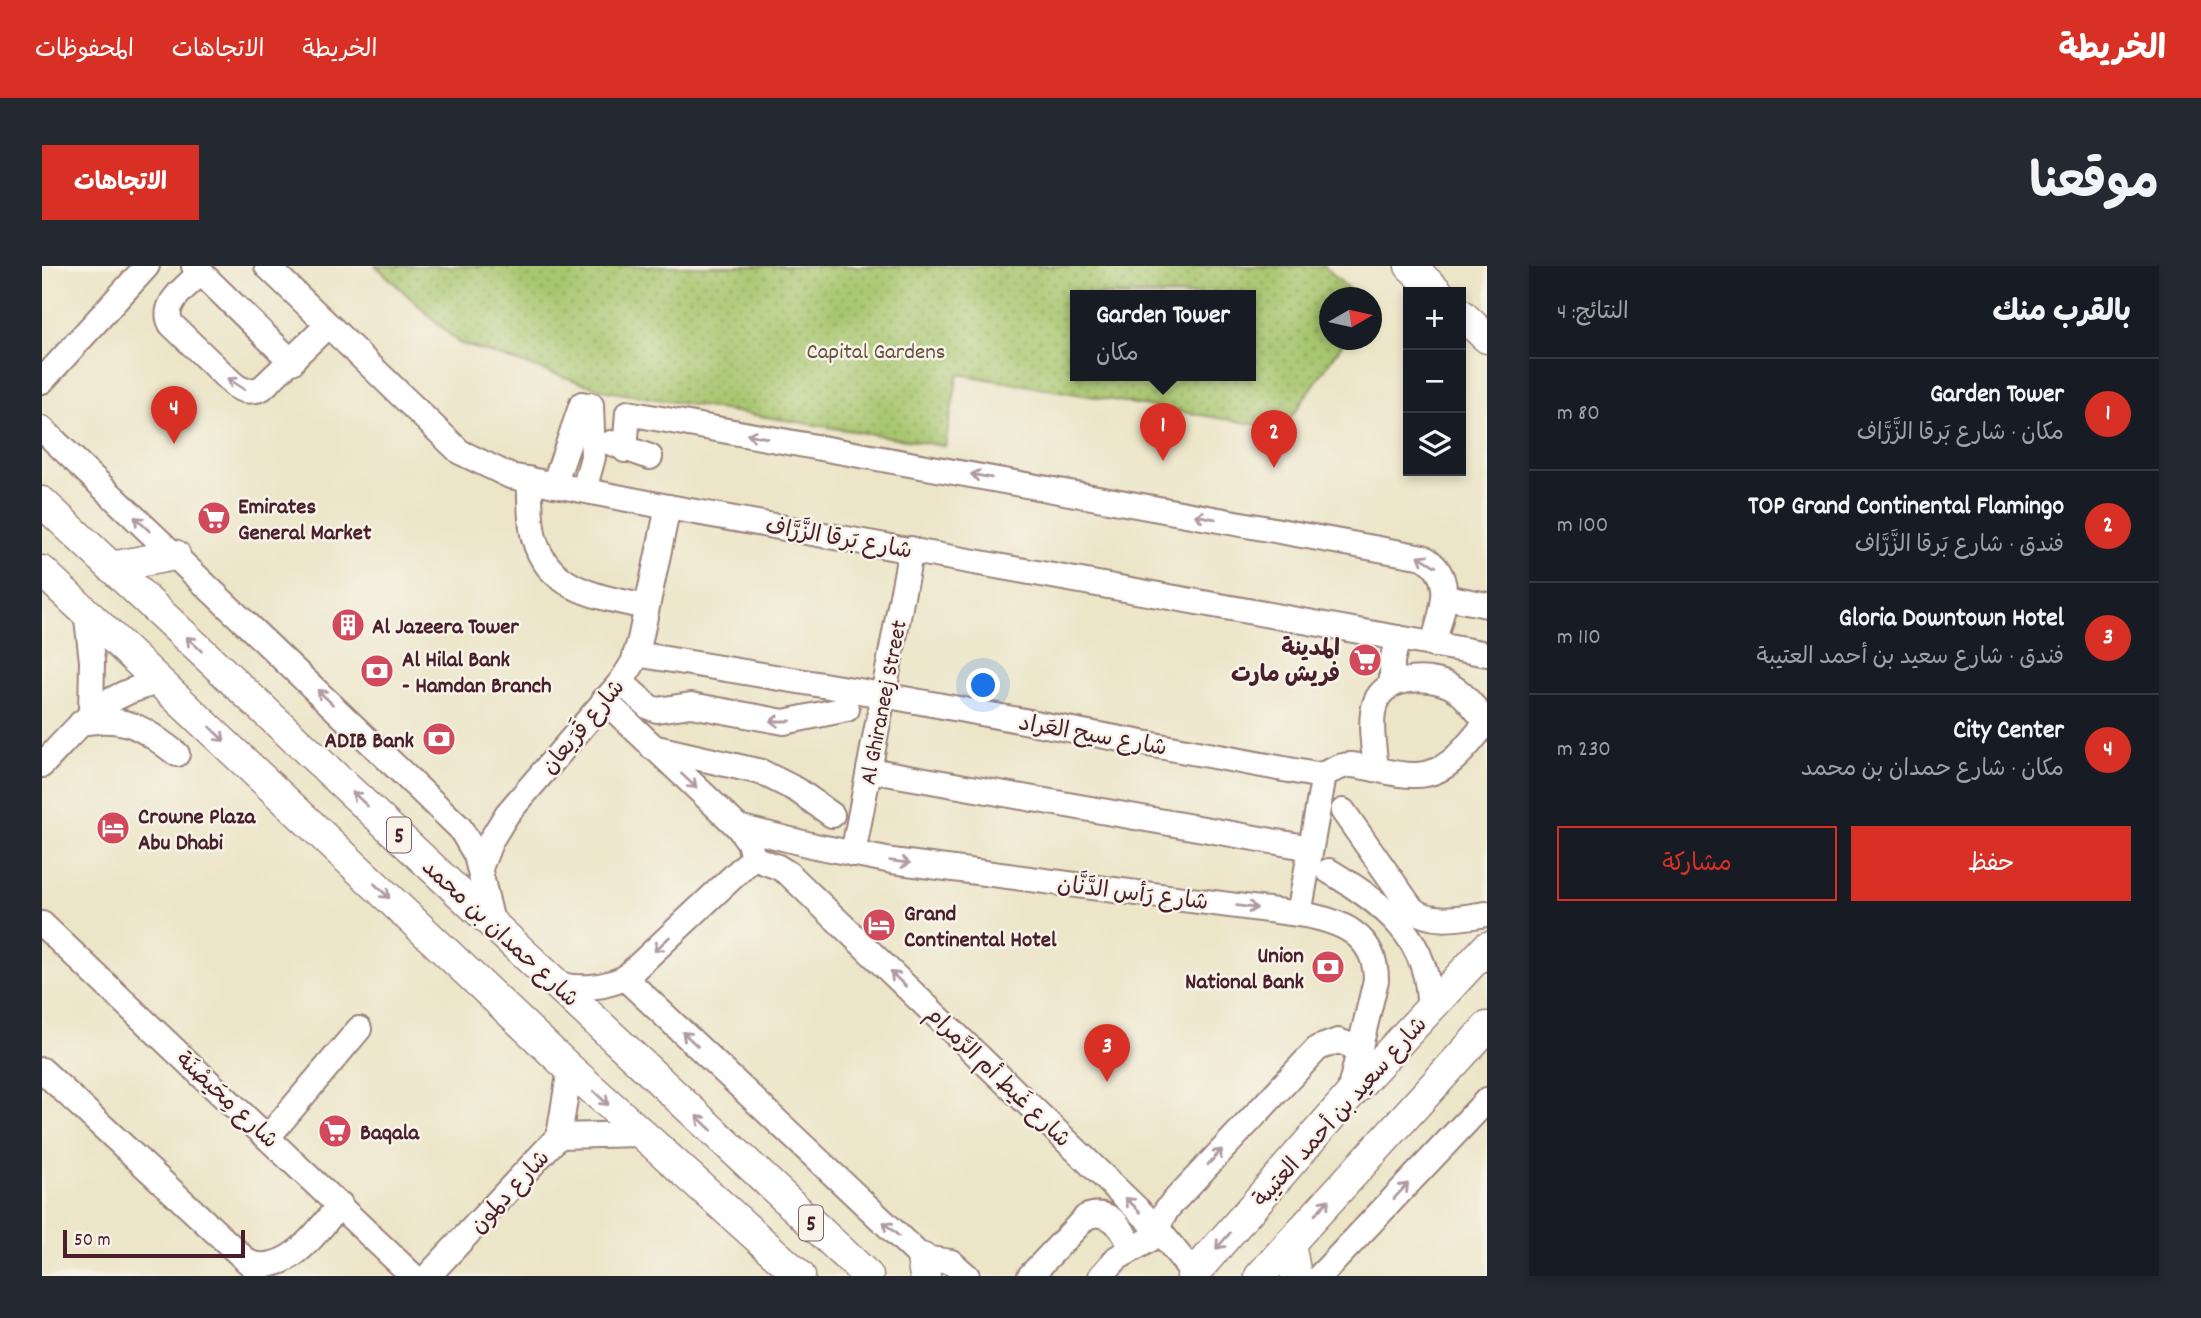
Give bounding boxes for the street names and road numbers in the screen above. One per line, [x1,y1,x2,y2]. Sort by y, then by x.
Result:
street label: شارع بَرقا الزَّرَّاف [762,509,915,570]
street label: Al Ghiraneej Street [853,618,918,788]
street label: شارع قَرَيعان [533,672,634,783]
street label: شارع سيح العَراد [1016,708,1169,767]
road number: 5 [387,818,411,852]
street label: شارع حمدان بن محمد [412,853,585,1016]
street label: شارع رَأس الدَّنَّان [1055,866,1210,921]
street label: شارع غَيط أم الرَّمرام [916,1000,1077,1157]
street label: شارع سعيد بن أحمد العتيبة [1246,1010,1436,1216]
street label: شارع مِحَيصْنَة [167,1045,284,1158]
street label: شارع دلمون [464,1144,559,1243]
road number: 5 [799,1206,823,1240]

